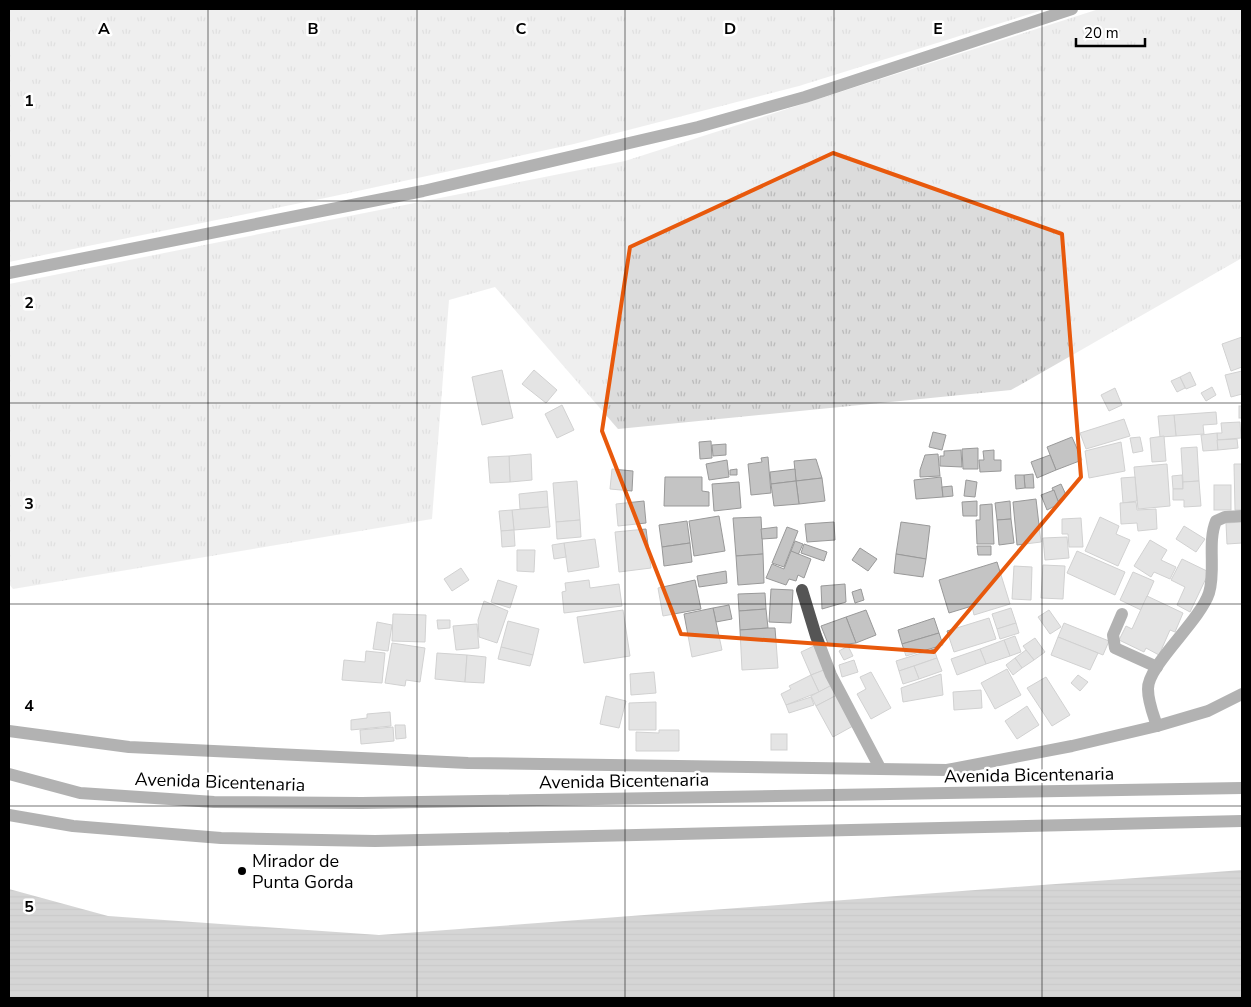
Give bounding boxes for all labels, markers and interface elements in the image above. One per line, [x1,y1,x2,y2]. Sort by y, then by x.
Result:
scale bar [1076,15,1145,47]
text: A [98,18,110,40]
text: B [307,18,319,40]
text: C [516,18,527,40]
text: D [724,18,736,40]
text: E [933,18,943,40]
text: 20 m [1084,23,1119,43]
text: 1 [24,90,34,112]
text: 2 [24,292,34,314]
text: 3 [24,493,34,515]
text: 4 [24,695,34,717]
street label: Avenida Bicentenaria [944,762,1114,788]
street label: Avenida Bicentenaria [134,767,306,797]
street label: Avenida Bicentenaria [539,768,709,794]
place label: Mirador de Punta Gorda [252,849,354,894]
marker: Mirador de Punta Gorda [236,865,248,877]
text: 5 [24,896,34,918]

